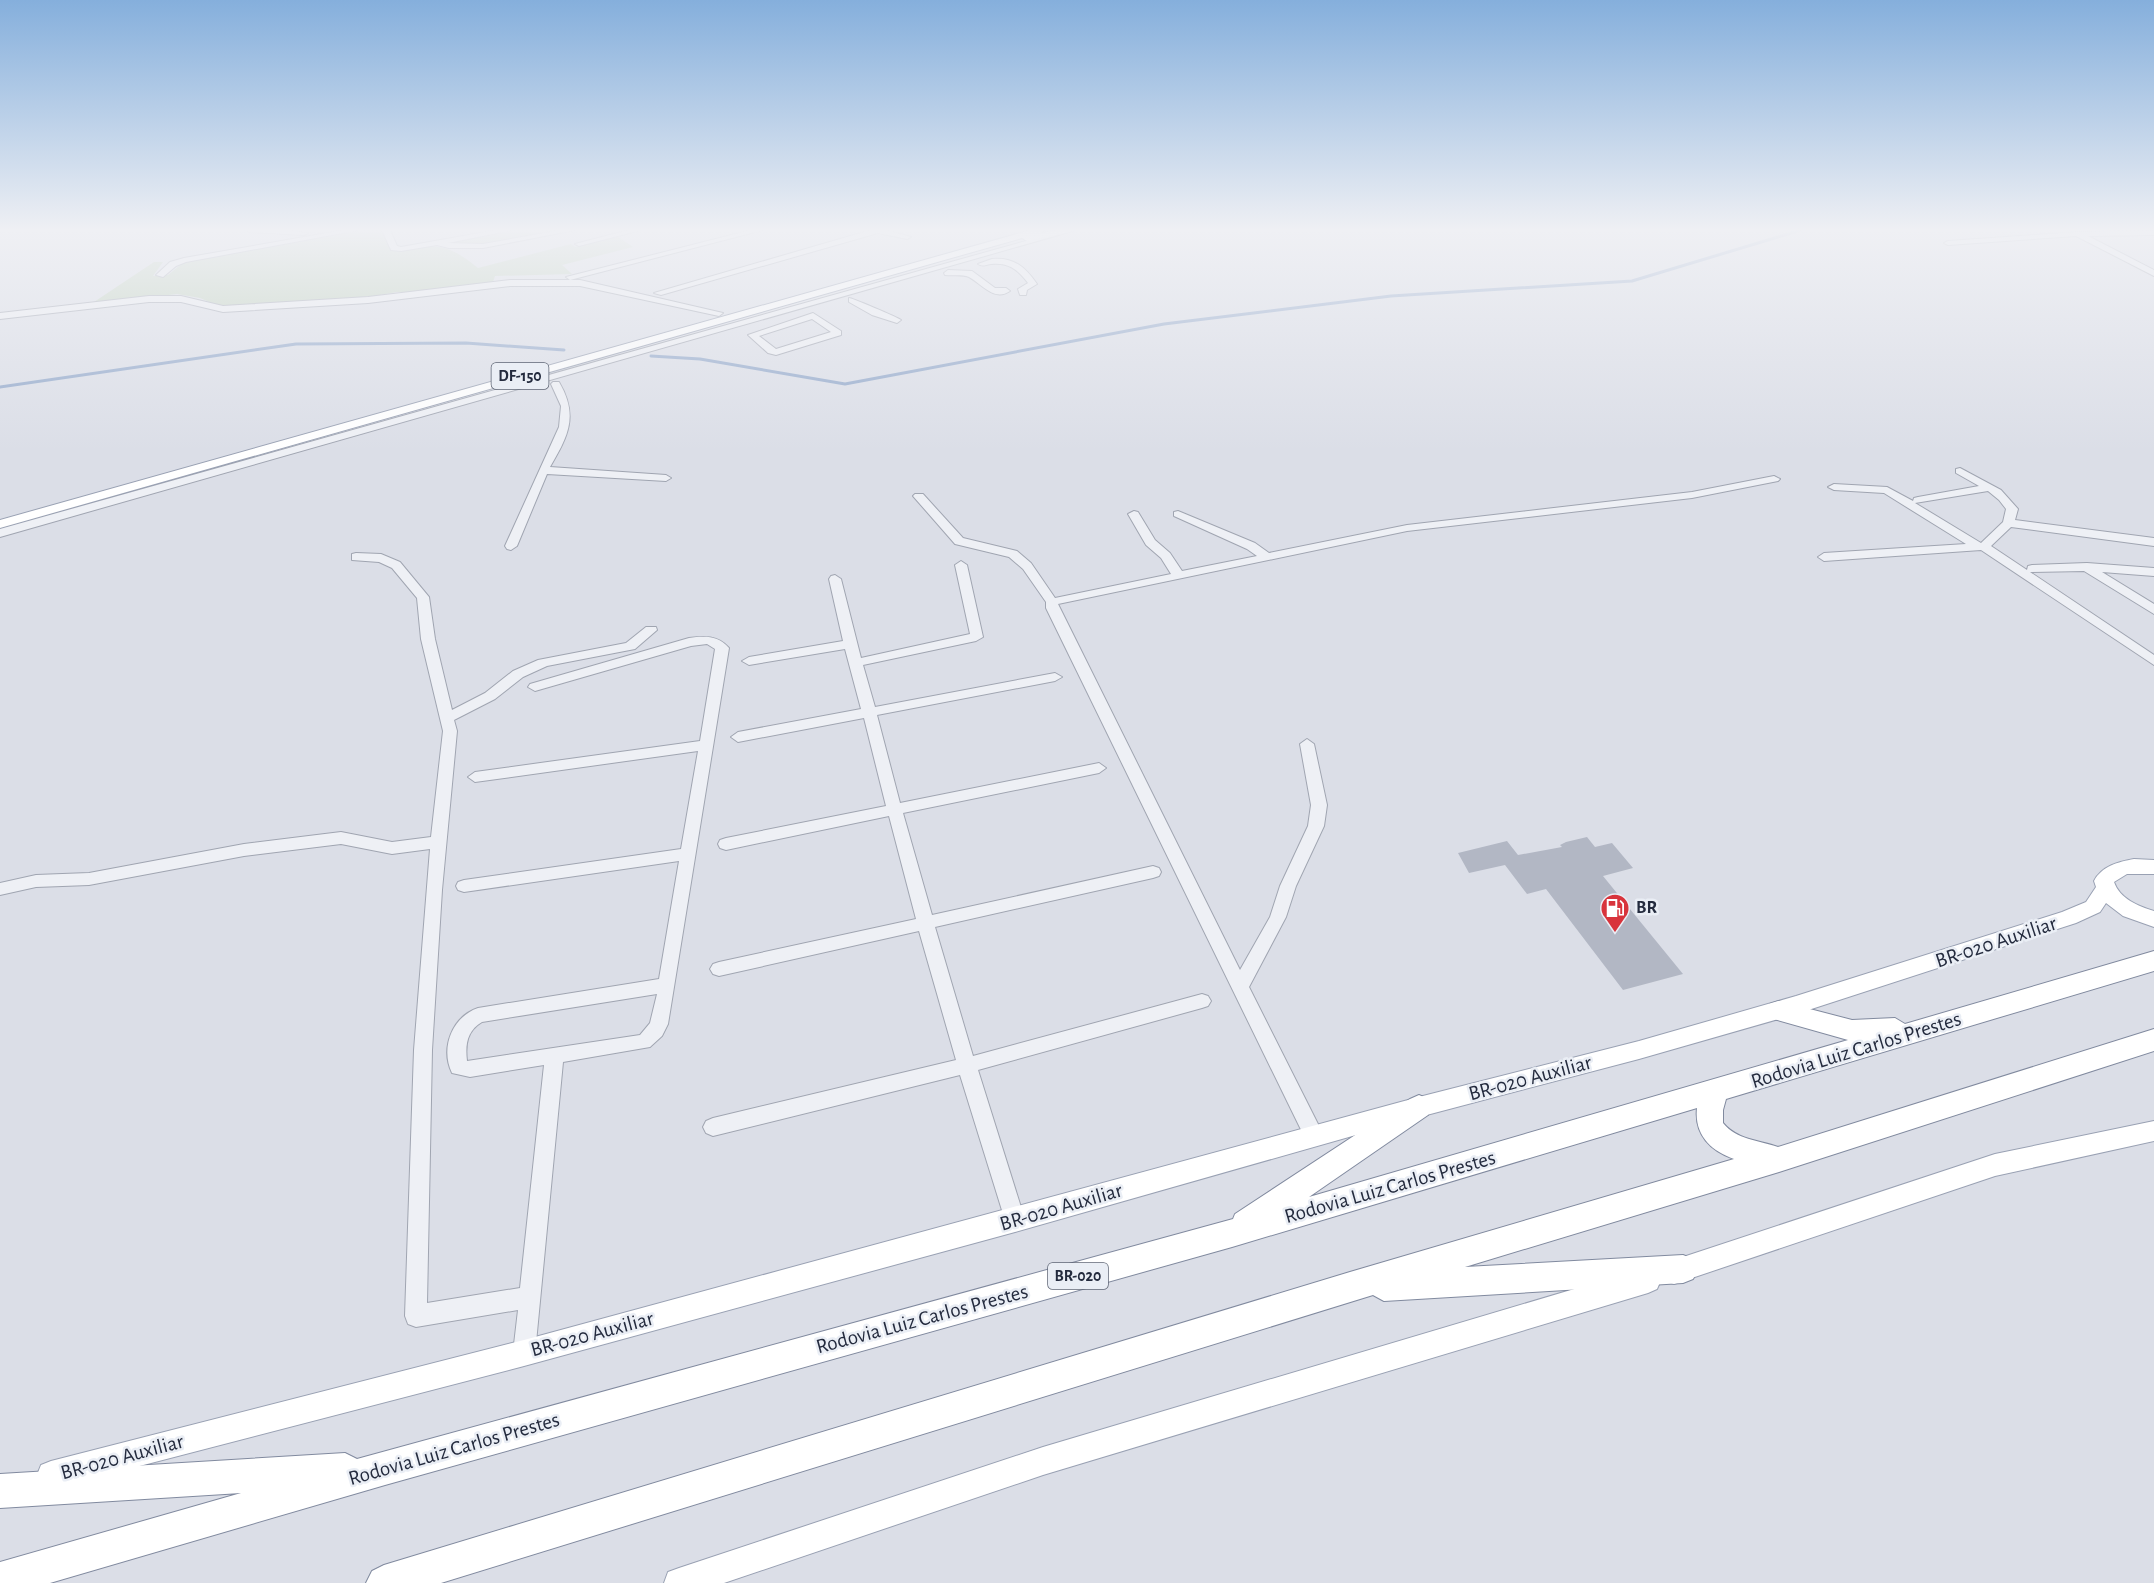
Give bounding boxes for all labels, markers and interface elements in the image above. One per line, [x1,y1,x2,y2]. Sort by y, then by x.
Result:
road number: DF-150 [492,363,548,389]
fuel station icon: BR [1599,892,1631,934]
place label: BR [1636,899,1657,917]
street label: BR-020 Auxiliar [1933,912,2060,972]
street label: Rodovia Luiz Carlos Prestes [1748,1008,1964,1092]
street label: BR-020 Auxiliar [1466,1051,1594,1104]
street label: Rodovia Luiz Carlos Prestes [1282,1147,1498,1227]
street label: BR-020 Auxiliar [997,1179,1125,1234]
road number: BR-020 [1048,1263,1108,1289]
street label: Rodovia Luiz Carlos Prestes [814,1281,1030,1357]
street label: BR-020 Auxiliar [528,1307,656,1360]
street label: Rodovia Luiz Carlos Prestes [346,1409,562,1489]
street label: BR-020 Auxiliar [58,1430,186,1483]

